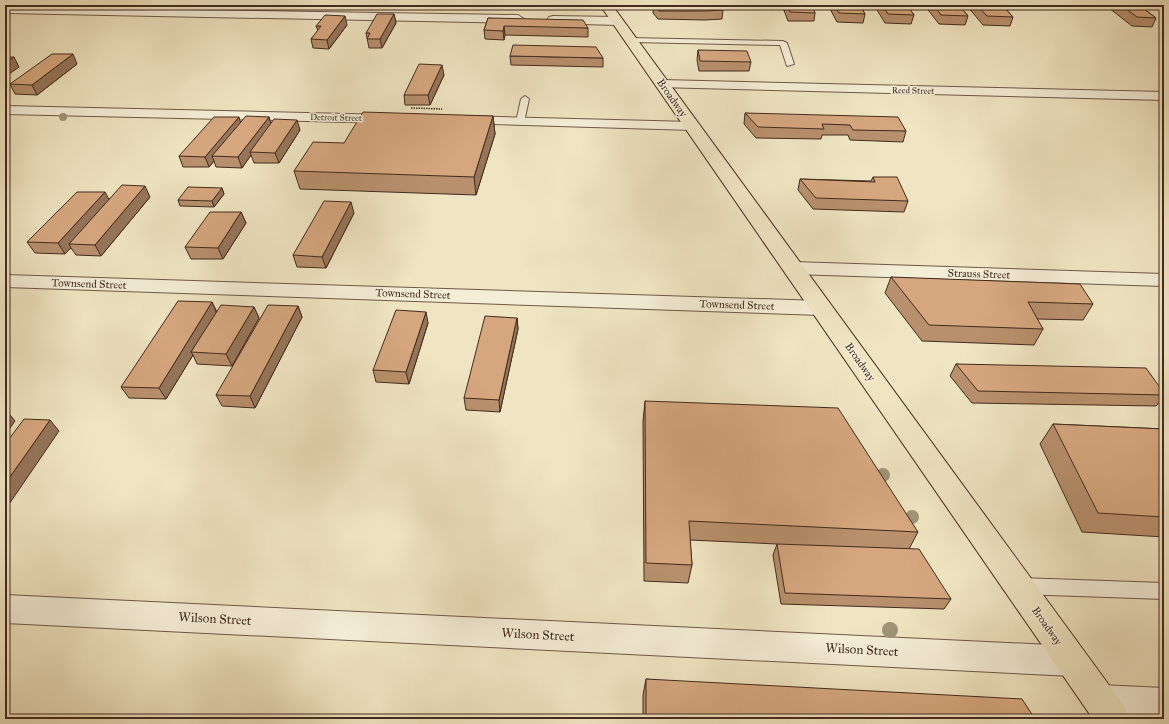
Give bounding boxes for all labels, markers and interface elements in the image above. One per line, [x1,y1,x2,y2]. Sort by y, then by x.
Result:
street label: Broadway [654,76,690,120]
street label: Reed Street [892,84,935,96]
street label: Detroit Street [310,111,363,123]
street label: Strauss Street [948,266,1011,282]
street label: Townsend Street [51,276,127,292]
street label: Townsend Street [375,286,451,302]
street label: Townsend Street [699,297,775,313]
street label: Broadway [842,340,878,384]
street label: Broadway [1029,604,1065,648]
street label: Wilson Street [178,609,252,629]
street label: Wilson Street [501,625,575,645]
street label: Wilson Street [825,640,899,660]

